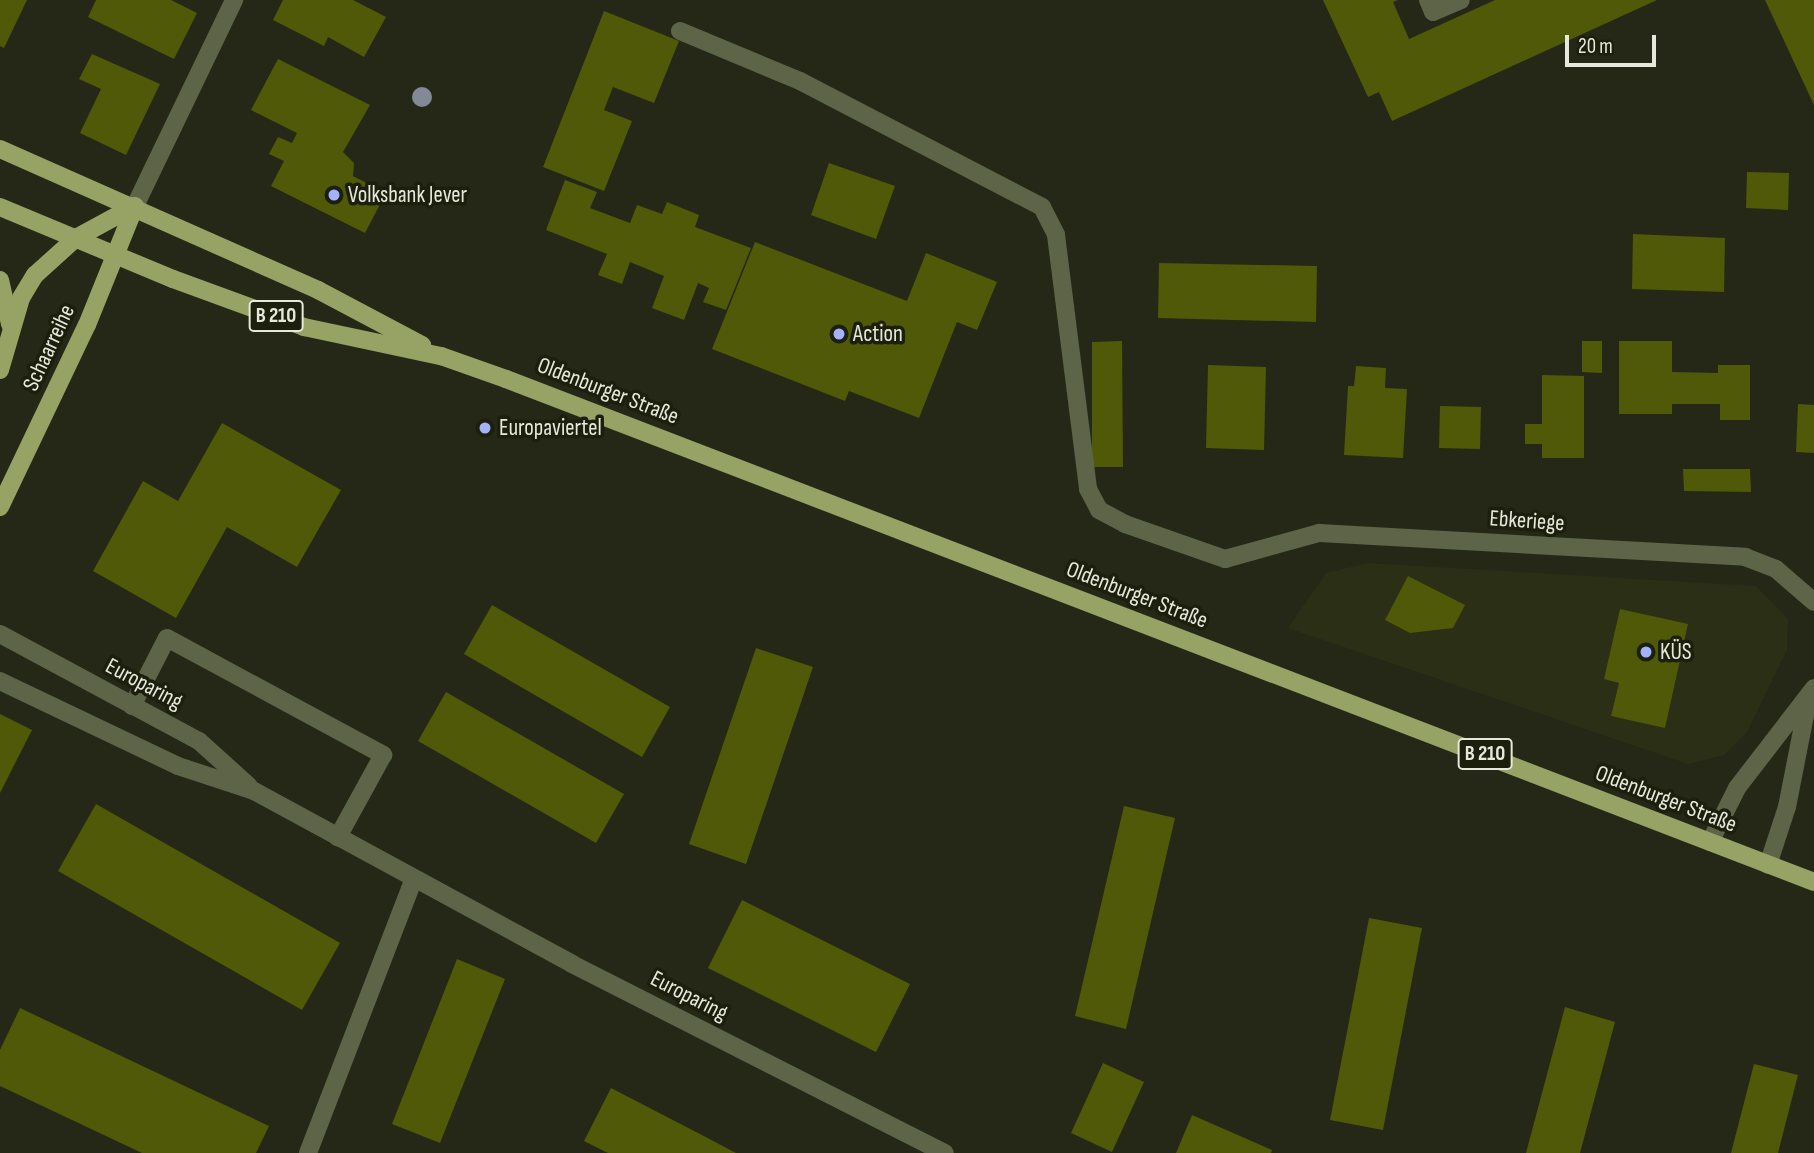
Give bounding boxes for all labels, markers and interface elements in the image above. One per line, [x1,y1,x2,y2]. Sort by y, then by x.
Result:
scale bar [1569,21,1660,65]
text: 20 m [1578,34,1613,59]
place label: Volksbank Jever [348,181,467,209]
marker: Volksbank Jever [326,187,342,203]
road number: B 210 [248,298,304,334]
street label: Schaarreihe [17,300,81,396]
place label: Action [853,320,903,348]
marker: Action [831,326,847,342]
street label: Oldenburger Straße [534,351,682,431]
place label: Europaviertel [499,414,602,442]
marker: Europaviertel [477,420,493,436]
street label: Ebkeriege [1489,505,1565,537]
street label: Oldenburger Straße [1063,555,1211,635]
place label: KÜS [1660,638,1692,666]
marker: KÜS [1638,644,1654,660]
street label: Europaring [101,652,187,716]
road number: B 210 [1457,736,1513,772]
street label: Oldenburger Straße [1592,759,1740,839]
street label: Europaring [646,965,732,1027]

